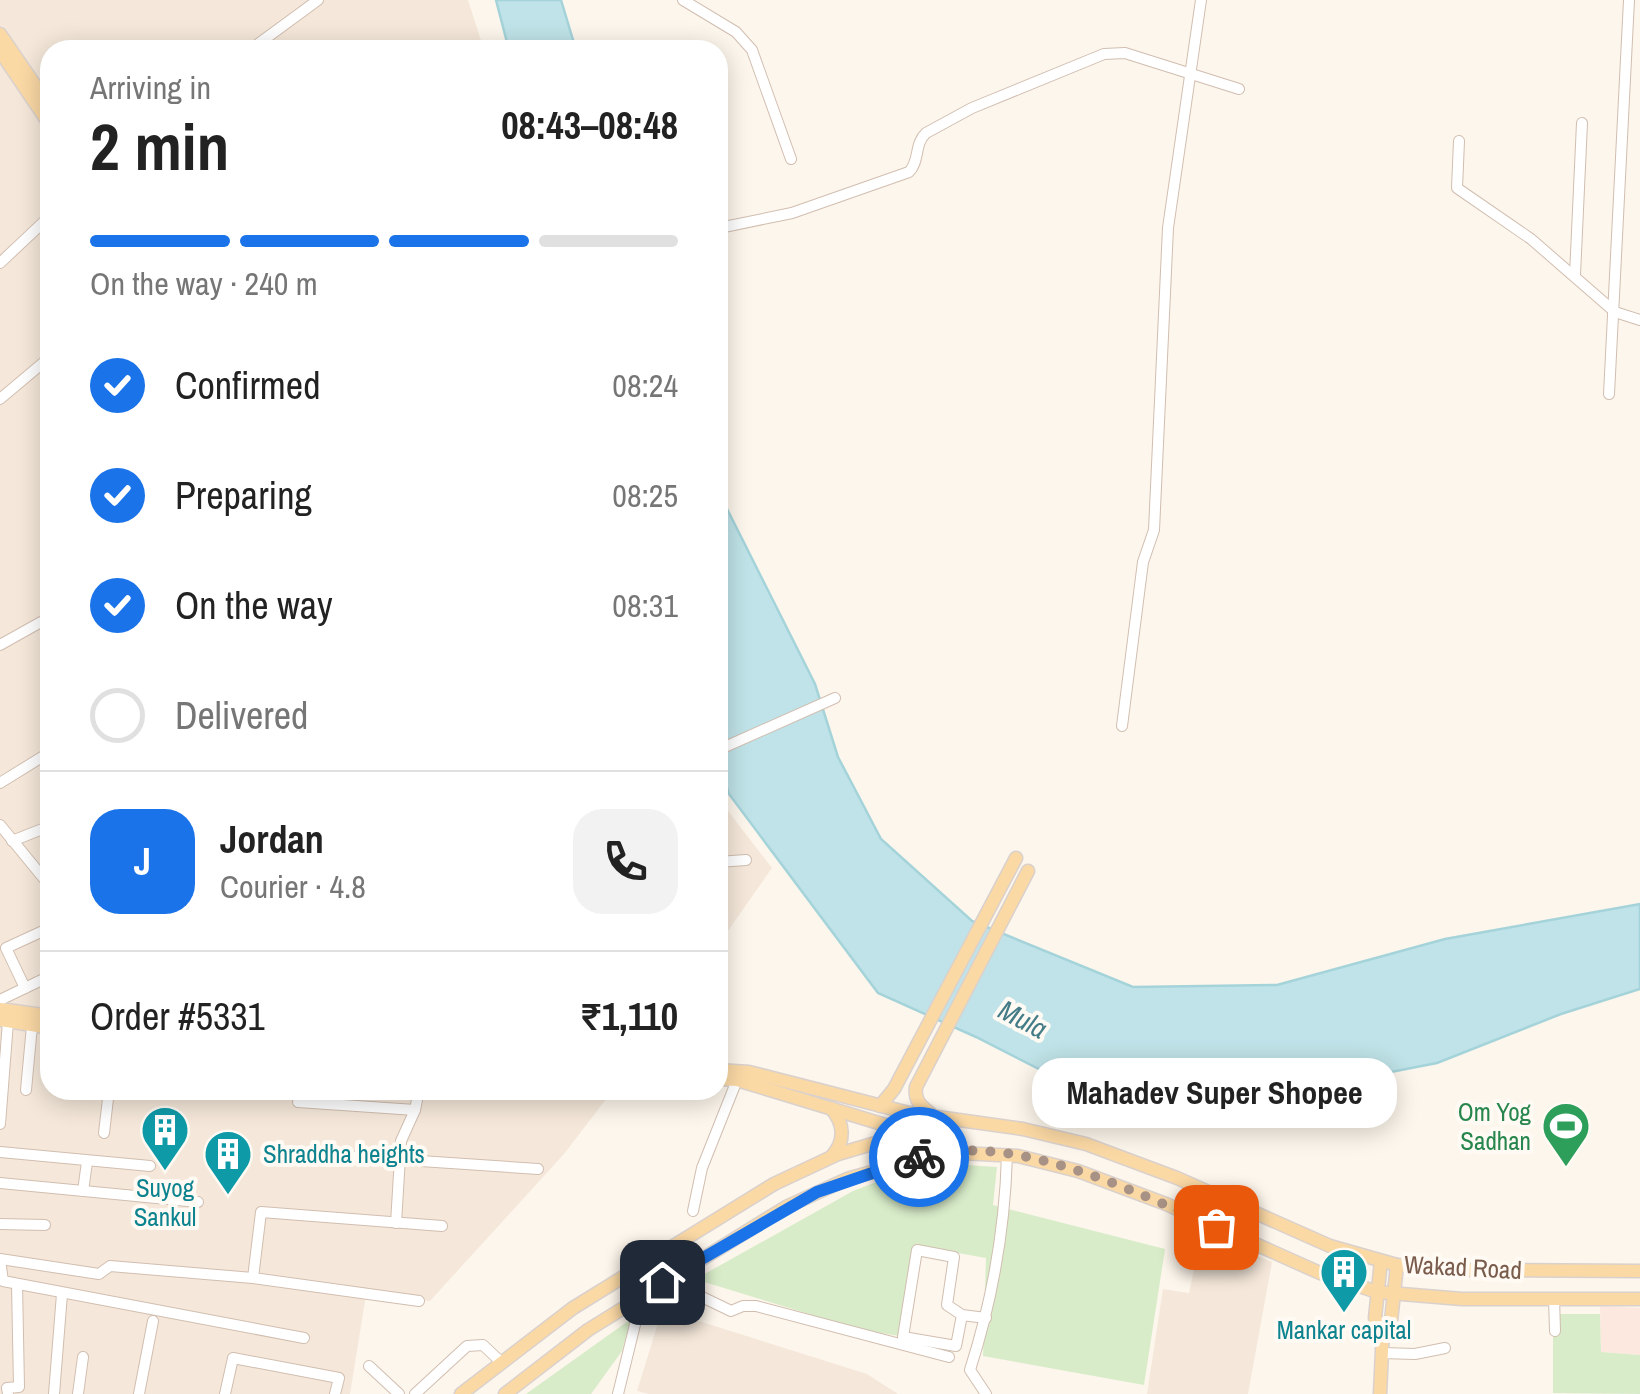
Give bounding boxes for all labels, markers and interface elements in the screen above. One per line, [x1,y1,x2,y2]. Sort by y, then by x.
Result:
text: Arriving in [90,66,211,109]
text: 08:43–08:48 [501,100,678,151]
text: 2 min [90,103,229,190]
text: On the way · 240 m [90,262,318,305]
icon: check [90,358,145,413]
text: Confirmed [175,360,320,411]
text: 08:24 [612,364,678,407]
icon: check [90,468,145,523]
text: Preparing [175,470,312,521]
text: 08:25 [612,474,678,517]
icon: check [90,578,145,633]
text: On the way [175,580,333,631]
text: 08:31 [612,584,678,627]
text: Delivered [175,690,308,741]
button: phone [573,809,678,914]
text: Jordan [220,814,324,865]
text: J [134,836,151,887]
text: Courier · 4.8 [220,865,366,908]
text: Order #5331 [90,991,265,1042]
text: ₹1,110 [580,991,678,1042]
water label: Mula [992,991,1054,1047]
callout: Mahadev Super Shopee [1034,1057,1398,1127]
text: Mahadev Super Shopee [1066,1071,1363,1114]
place label: Om Yog Sadhan [1458,1095,1532,1158]
sports icon: Om Yog Sadhan [1540,1100,1592,1168]
building icon: Suyog Sankul [139,1104,191,1172]
courier [869,1107,969,1207]
building icon: Shraddha heights [202,1128,254,1196]
icon: bike [892,1130,947,1185]
place label: Shraddha heights [263,1137,425,1171]
place label: Suyog Sankul [134,1171,196,1234]
pin [1174,1185,1259,1270]
icon: bag [1189,1200,1244,1255]
pin [620,1240,705,1325]
building icon: Mankar capital [1318,1246,1370,1314]
street label: Wakad Road [1403,1247,1523,1287]
icon: home [635,1255,690,1310]
place label: Mankar capital [1277,1313,1411,1347]

